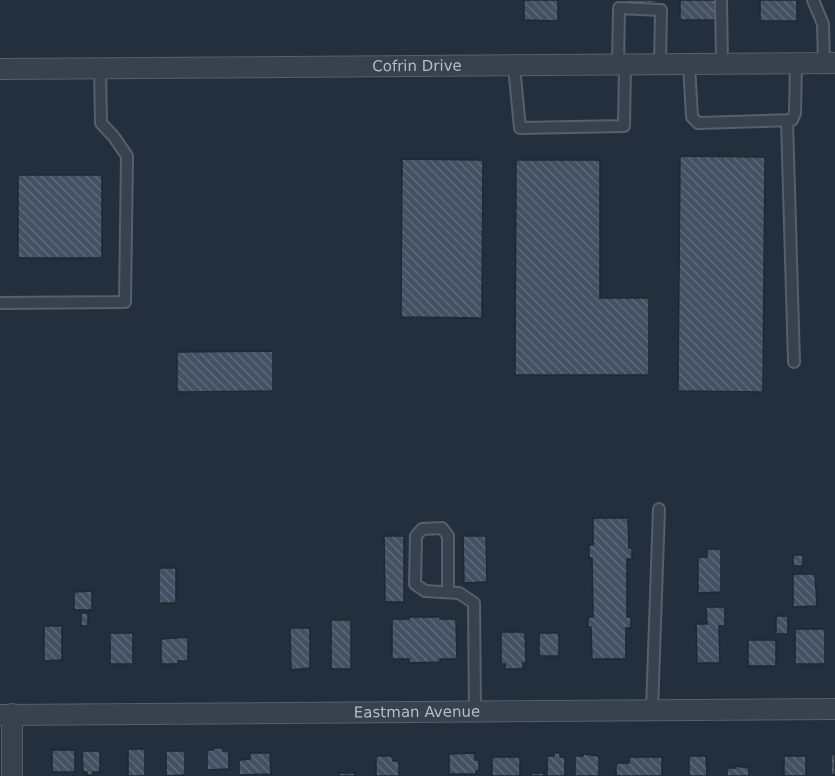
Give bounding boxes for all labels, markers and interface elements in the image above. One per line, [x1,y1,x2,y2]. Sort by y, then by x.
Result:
street label: Cofrin Drive [372,57,462,75]
street label: Eastman Avenue [354,703,480,721]

